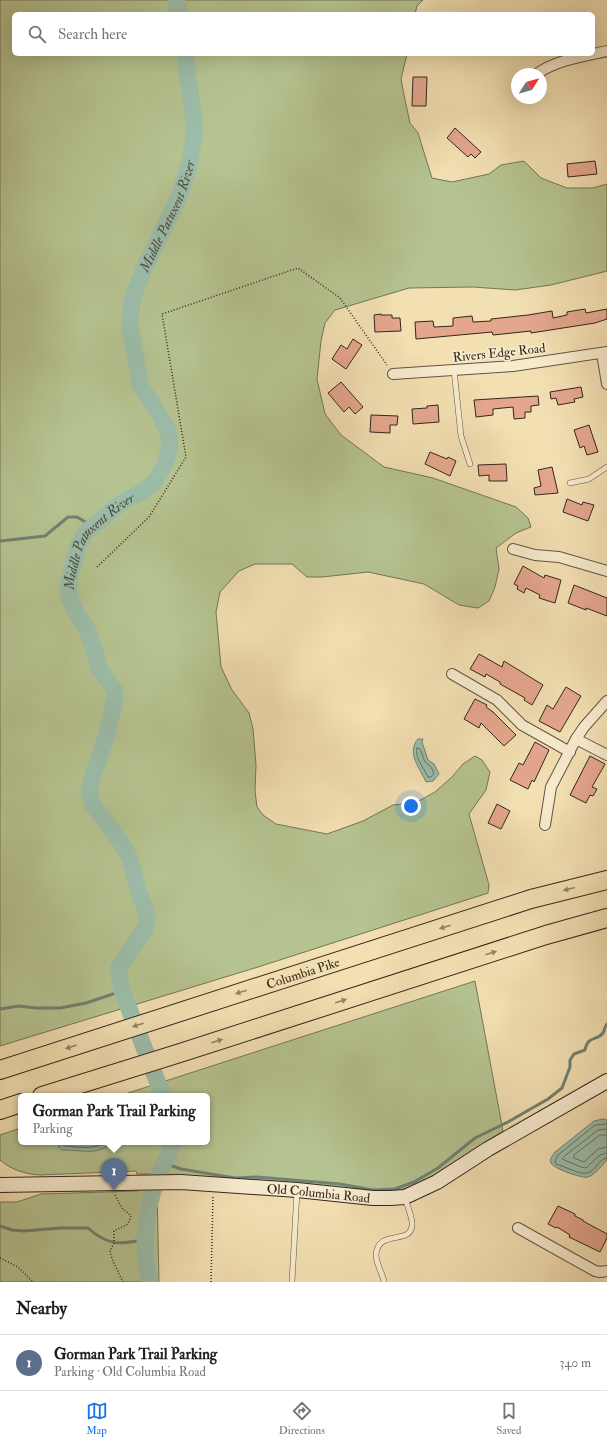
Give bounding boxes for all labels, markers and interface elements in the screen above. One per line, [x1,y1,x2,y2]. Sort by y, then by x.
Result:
search box [12,12,595,56]
icon: search [26,23,48,45]
text: Search here [58,25,127,44]
north arrow [511,68,547,104]
water label: Middle Patuxent River [135,158,199,276]
street label: Rivers Edge Road [452,340,547,366]
water label: Middle Patuxent River [61,489,138,591]
your location [401,796,421,816]
one-way arrow [563,886,575,892]
one-way arrow [438,924,450,930]
one-way arrow [486,950,498,956]
street label: Columbia Pike [264,954,342,993]
one-way arrow [235,989,247,995]
one-way arrow [335,998,347,1004]
one-way arrow [132,1022,144,1028]
one-way arrow [212,1038,224,1044]
one-way arrow [65,1045,77,1051]
popup [18,1093,210,1145]
text: Gorman Park Trail Parking [32,1102,196,1121]
text: Parking [32,1121,73,1137]
pin: 1 [101,1158,127,1191]
street label: Old Columbia Road [266,1181,372,1207]
text: Nearby [16,1298,67,1319]
text: Gorman Park Trail Parking [54,1345,217,1364]
text: 1 [27,1355,31,1371]
text: 340 m [560,1355,591,1371]
text: Parking · Old Columbia Road [54,1364,206,1380]
tab: Map [86,1400,108,1437]
tab: Directions [279,1400,325,1437]
tab: Saved [496,1400,521,1437]

